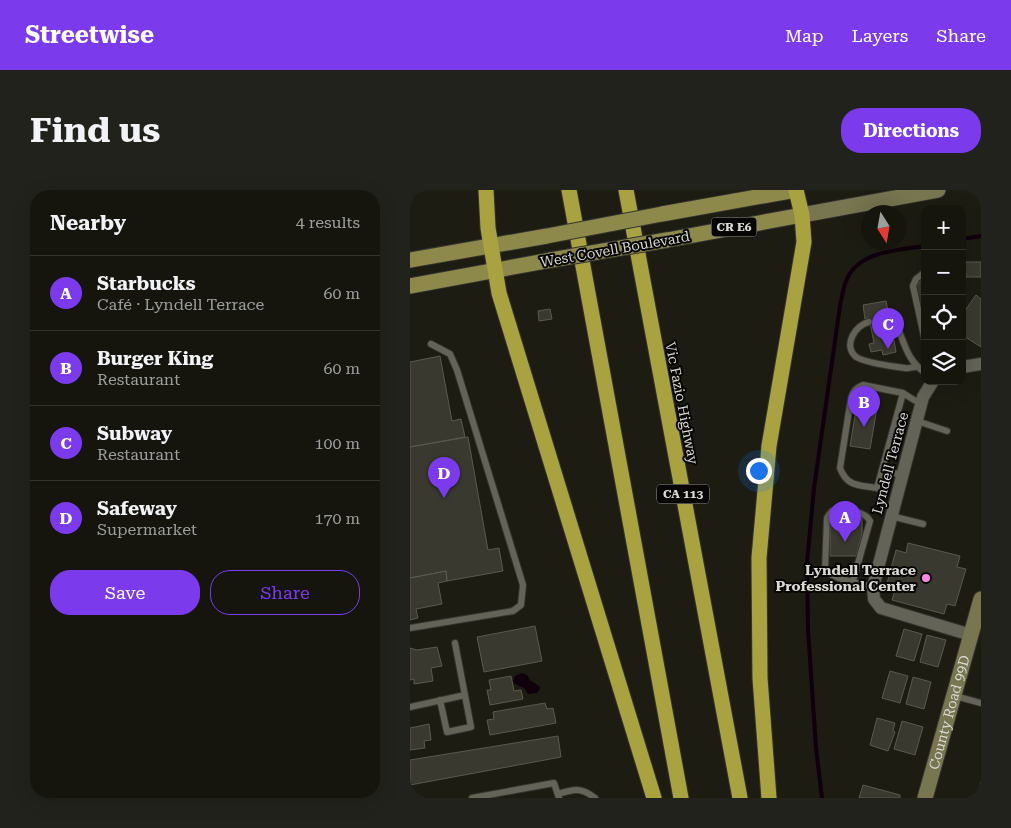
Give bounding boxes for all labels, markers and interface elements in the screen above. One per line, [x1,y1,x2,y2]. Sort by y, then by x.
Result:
text: Streetwise [25,21,154,49]
text: Map [785,25,824,46]
text: Layers [852,25,908,46]
text: Share [936,25,986,46]
button: Directions [841,108,981,153]
text: Find us [30,110,160,151]
north arrow [861,205,906,250]
map controls [921,205,966,385]
button: + [921,205,966,250]
text: Nearby [50,211,126,235]
text: 4 results [296,213,360,232]
road number: CR E6 [712,218,756,236]
street label: West Covell Boulevard [539,228,691,270]
button: − [921,250,966,295]
text: Starbucks [97,272,196,295]
text: A [60,284,72,303]
text: 60 m [323,284,360,303]
text: Café · Lyndell Terrace [97,295,264,314]
button: locate [921,295,966,340]
pin: C [872,308,904,349]
button: layers [921,340,966,385]
street label: Vic Fazio Highway [662,341,702,466]
text: Burger King [97,347,213,370]
text: B [60,359,72,378]
text: 60 m [323,359,360,378]
text: Restaurant [97,370,180,389]
pin: B [848,386,880,427]
street label: Lyndell Terrace [869,410,911,516]
text: Subway [97,422,172,445]
text: C [60,434,72,453]
text: 100 m [314,434,360,453]
text: Restaurant [97,445,180,464]
pin: D [428,457,460,498]
your location [746,458,772,484]
road number: CA 113 [657,484,709,504]
text: Safeway [97,497,177,520]
pin: A [829,501,861,542]
text: D [60,509,72,528]
text: 170 m [314,509,360,528]
text: Supermarket [97,520,197,539]
place label: Lyndell Terrace Professional Center [775,562,917,594]
button: Save [50,570,200,615]
button: Share [210,570,360,615]
marker: Lyndell Terrace Professional Center [920,572,932,584]
street label: County Road 99D [925,653,973,771]

